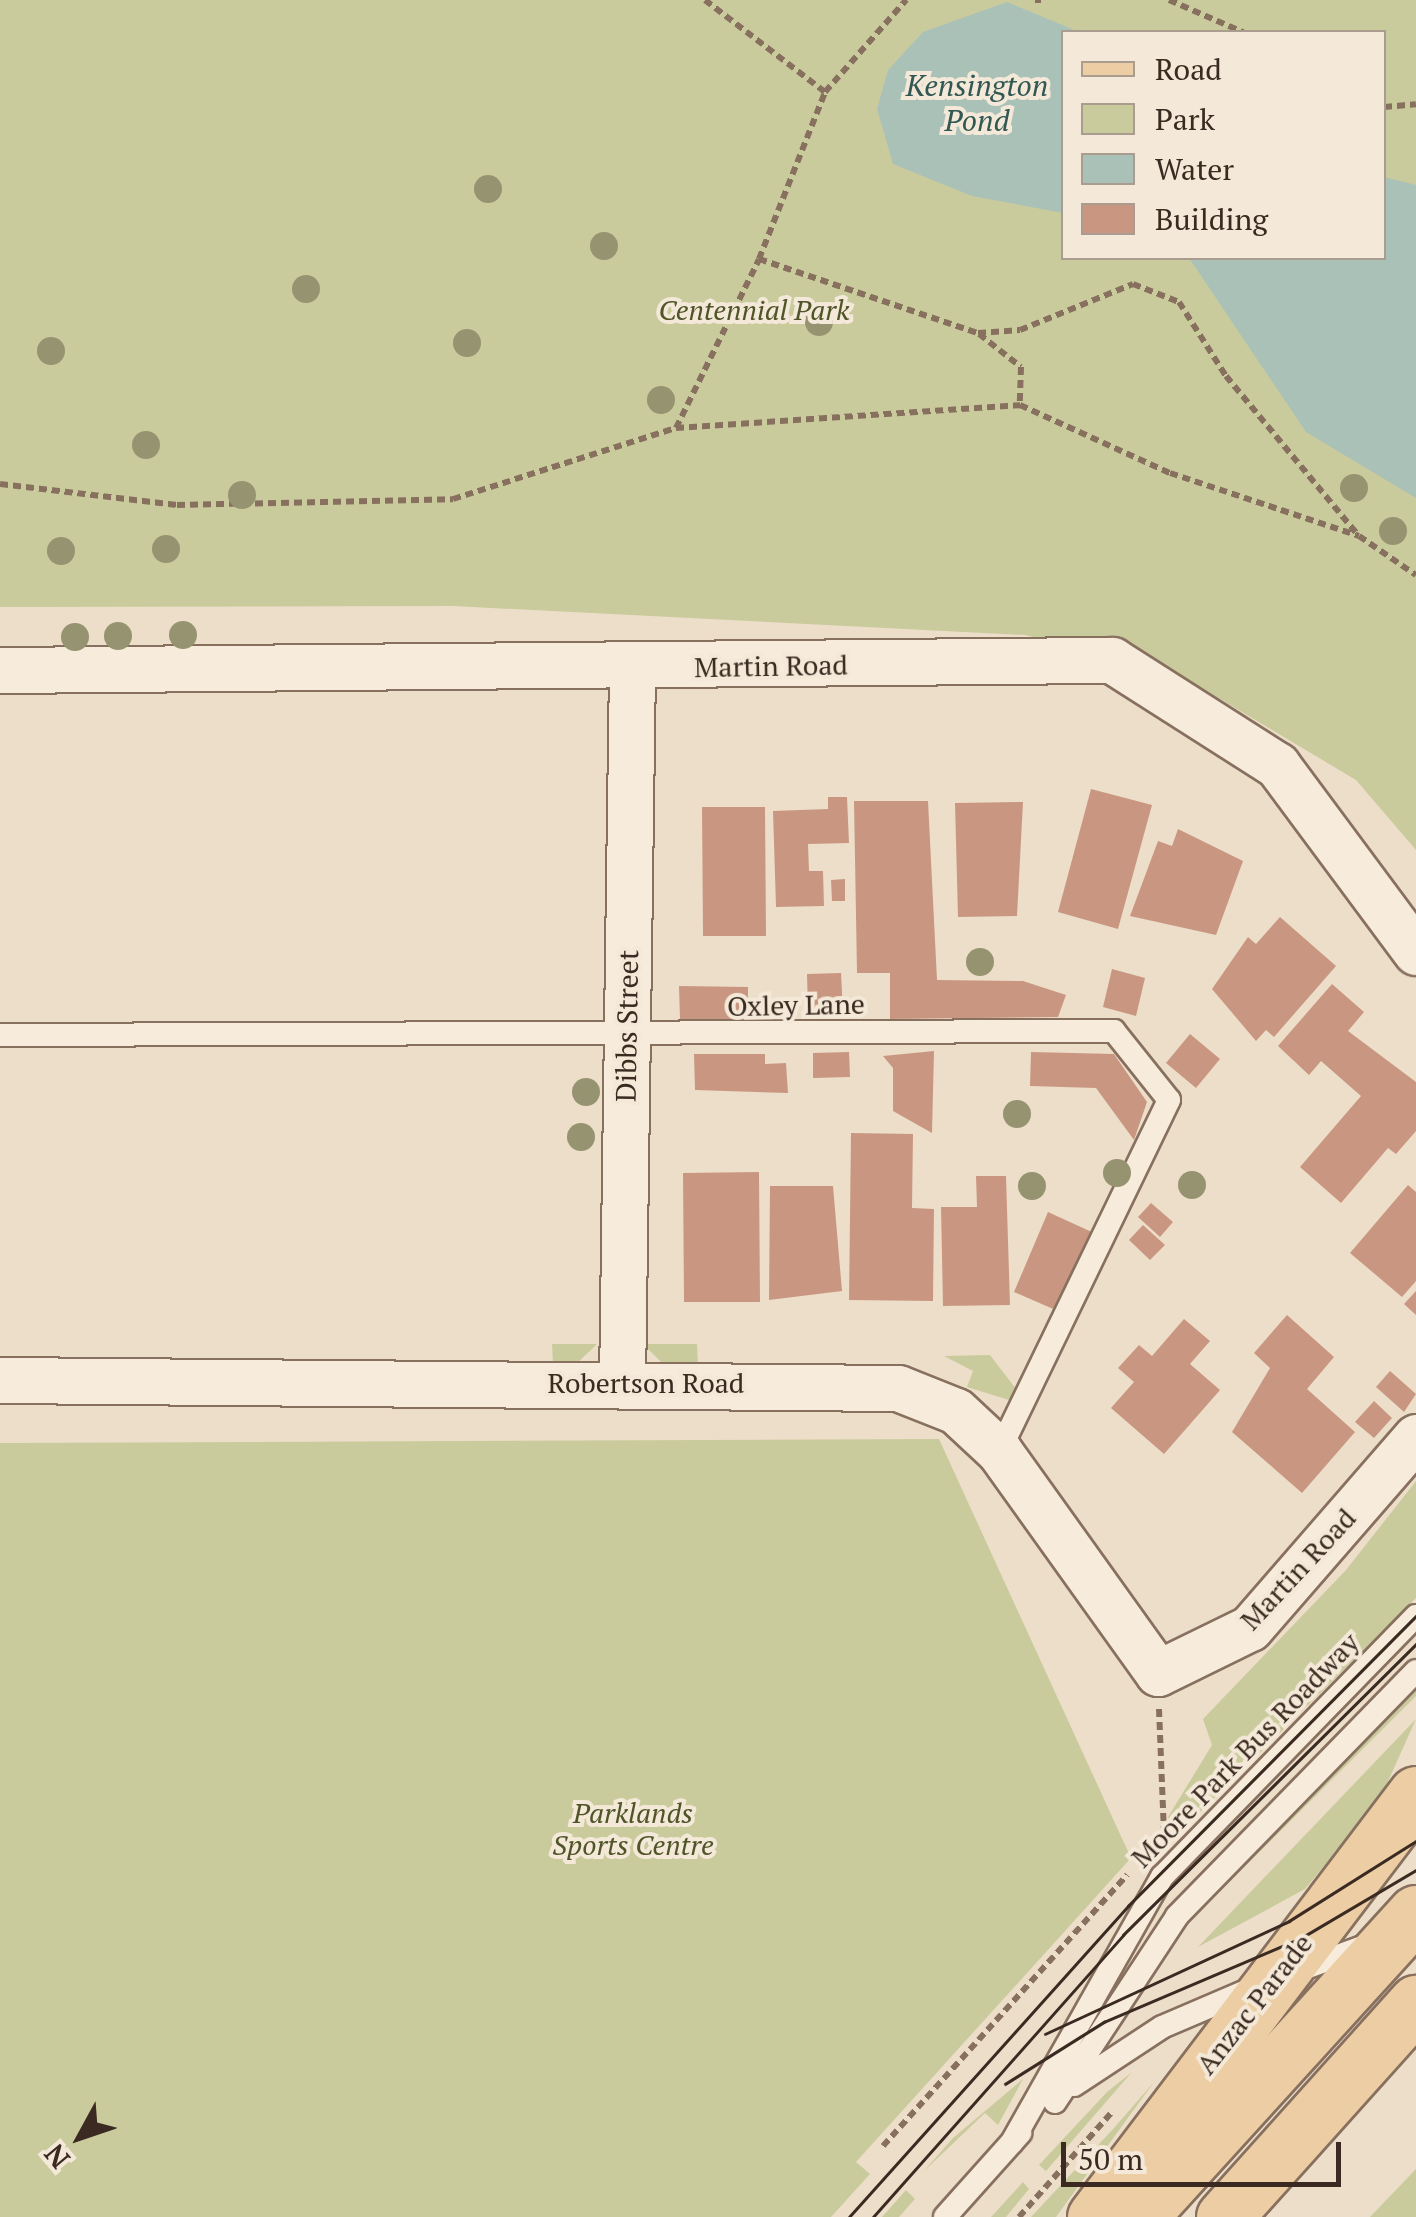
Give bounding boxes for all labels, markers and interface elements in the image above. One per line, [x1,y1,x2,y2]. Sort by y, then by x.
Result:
legend [1061,30,1386,260]
text: Road [1155,49,1222,89]
water label: Kensington Pond [906,67,1048,138]
text: Park [1155,99,1215,139]
text: Water [1155,149,1234,189]
text: Building [1155,199,1268,239]
park label: Centennial Park [658,293,850,327]
street label: Martin Road [694,648,848,684]
street label: Dibbs Street [609,950,645,1102]
street label: Oxley Lane [727,987,865,1023]
street label: Robertson Road [548,1366,744,1400]
street label: Martin Road [1233,1501,1363,1637]
street label: Moore Park Bus Roadway [1124,1626,1366,1874]
park label: Parklands Sports Centre [552,1796,714,1862]
street label: Anzac Parade [1189,1927,1319,2081]
north arrow [30,2087,130,2187]
scale bar [1066,2122,1346,2184]
text: N [36,2137,78,2177]
text: 50 m [1078,2139,1143,2179]

